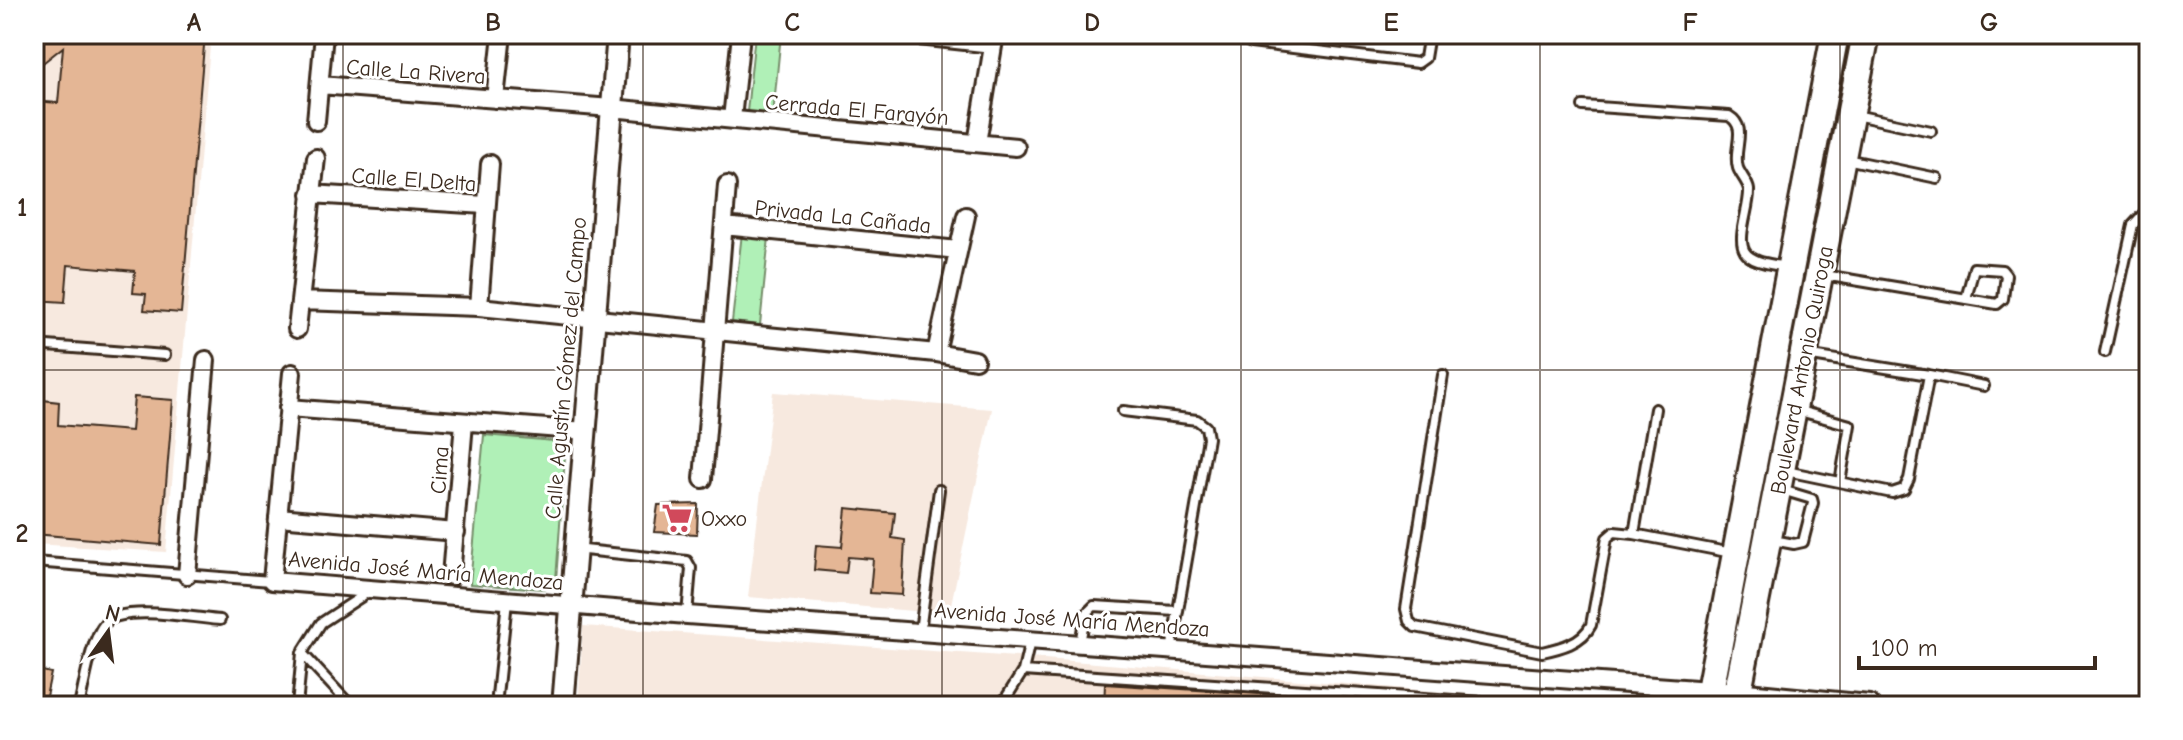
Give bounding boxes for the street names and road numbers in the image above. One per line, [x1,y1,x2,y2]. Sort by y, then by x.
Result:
street label: Calle La Rivera [345,54,487,90]
street label: Cerrada El Farayón [764,89,950,131]
street label: Calle El Delta [351,163,477,197]
street label: Privada La Cañada [753,195,932,239]
street label: Calle Agustín Gómez del Campo [540,216,592,520]
street label: Boulevard Antonio Quiroga [1765,244,1839,497]
street label: Cima [425,445,455,495]
street label: Avenida José María Mendoza [287,546,565,596]
street label: Avenida José María Mendoza [933,597,1211,643]

